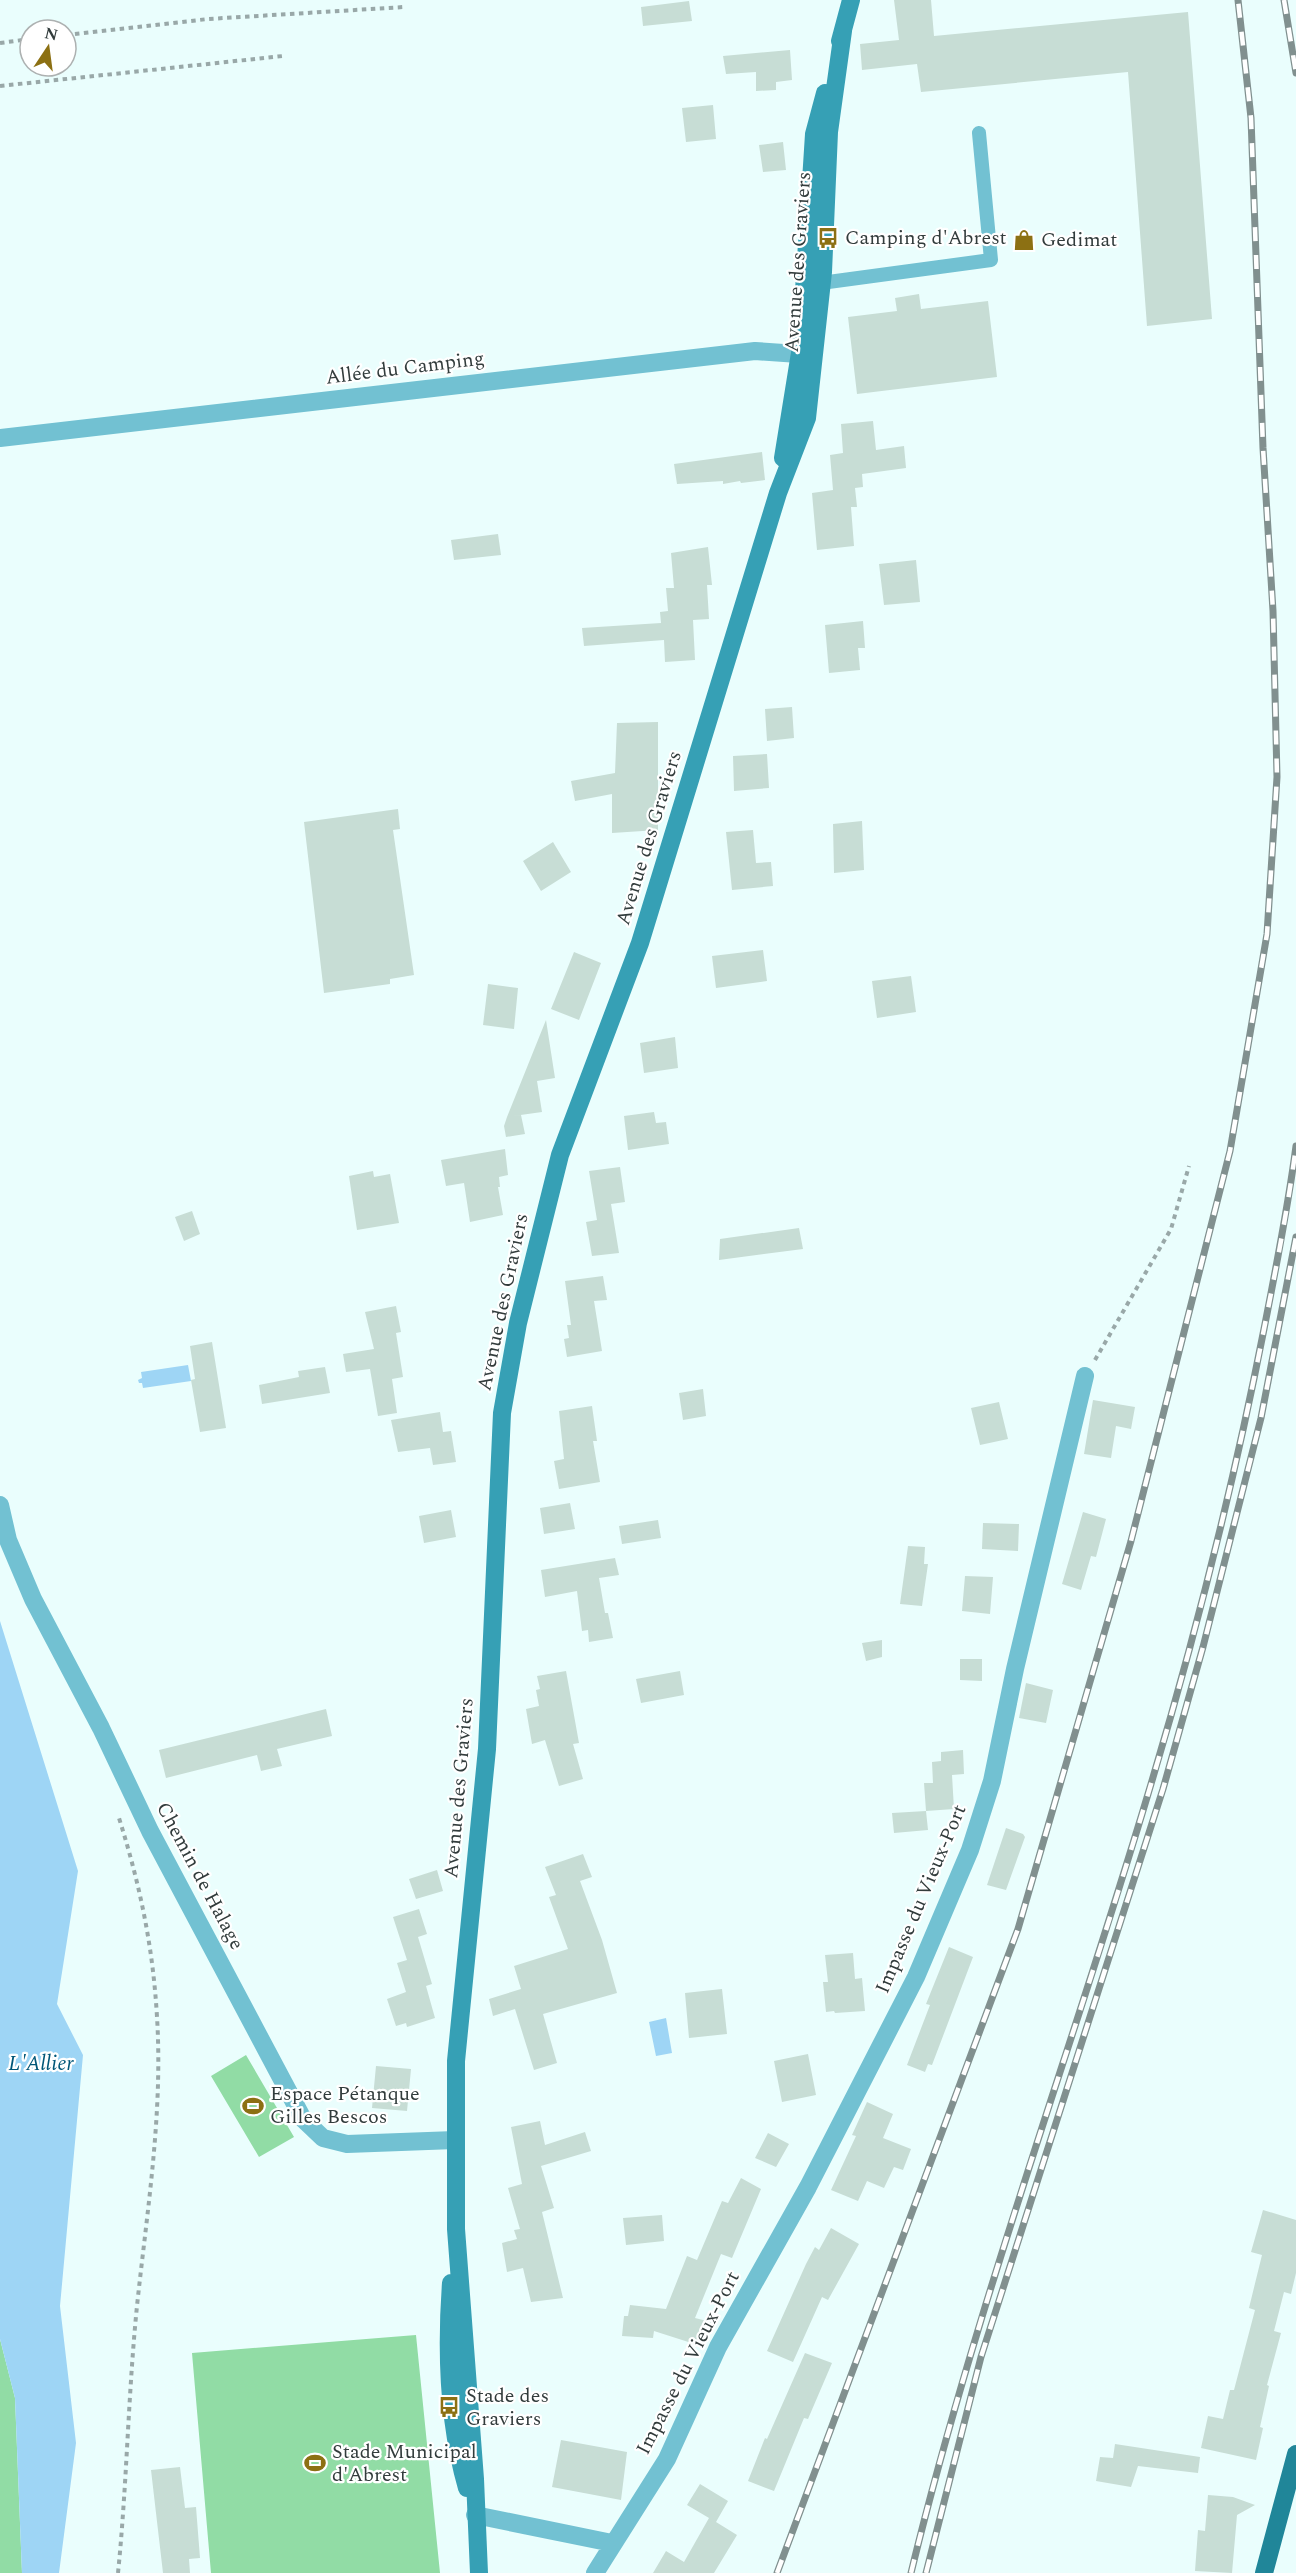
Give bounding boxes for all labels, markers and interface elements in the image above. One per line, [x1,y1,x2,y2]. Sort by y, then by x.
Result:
north arrow [18,18,78,78]
text: N [42,21,60,48]
street label: Avenue des Graviers [777,171,819,353]
place label: Camping d'Abrest [845,223,1007,253]
place label: Gedimat [1041,225,1117,255]
bus stop icon: Camping d'Abrest [816,226,840,250]
shop icon: Gedimat [1012,228,1036,252]
street label: Allée du Camping [324,343,486,393]
street label: Avenue des Graviers [608,747,690,929]
street label: Avenue des Graviers [470,1210,536,1394]
street label: Avenue des Graviers [436,1697,482,1879]
street label: Chemin de Halage [148,1797,252,1955]
street label: Impasse du Vieux-Port [868,1800,974,1998]
water label: L'Allier [8,2048,75,2080]
place label: Espace Pétanque Gilles Bescos [270,2079,420,2132]
sports icon: Espace Pétanque Gilles Bescos [241,2094,265,2118]
street label: Impasse du Vieux-Port [629,2266,747,2460]
place label: Stade des Graviers [466,2381,549,2434]
bus stop icon: Stade des Graviers [437,2395,461,2419]
place label: Stade Municipal d'Abrest [332,2437,477,2490]
sports icon: Stade Municipal d'Abrest [303,2451,327,2475]

